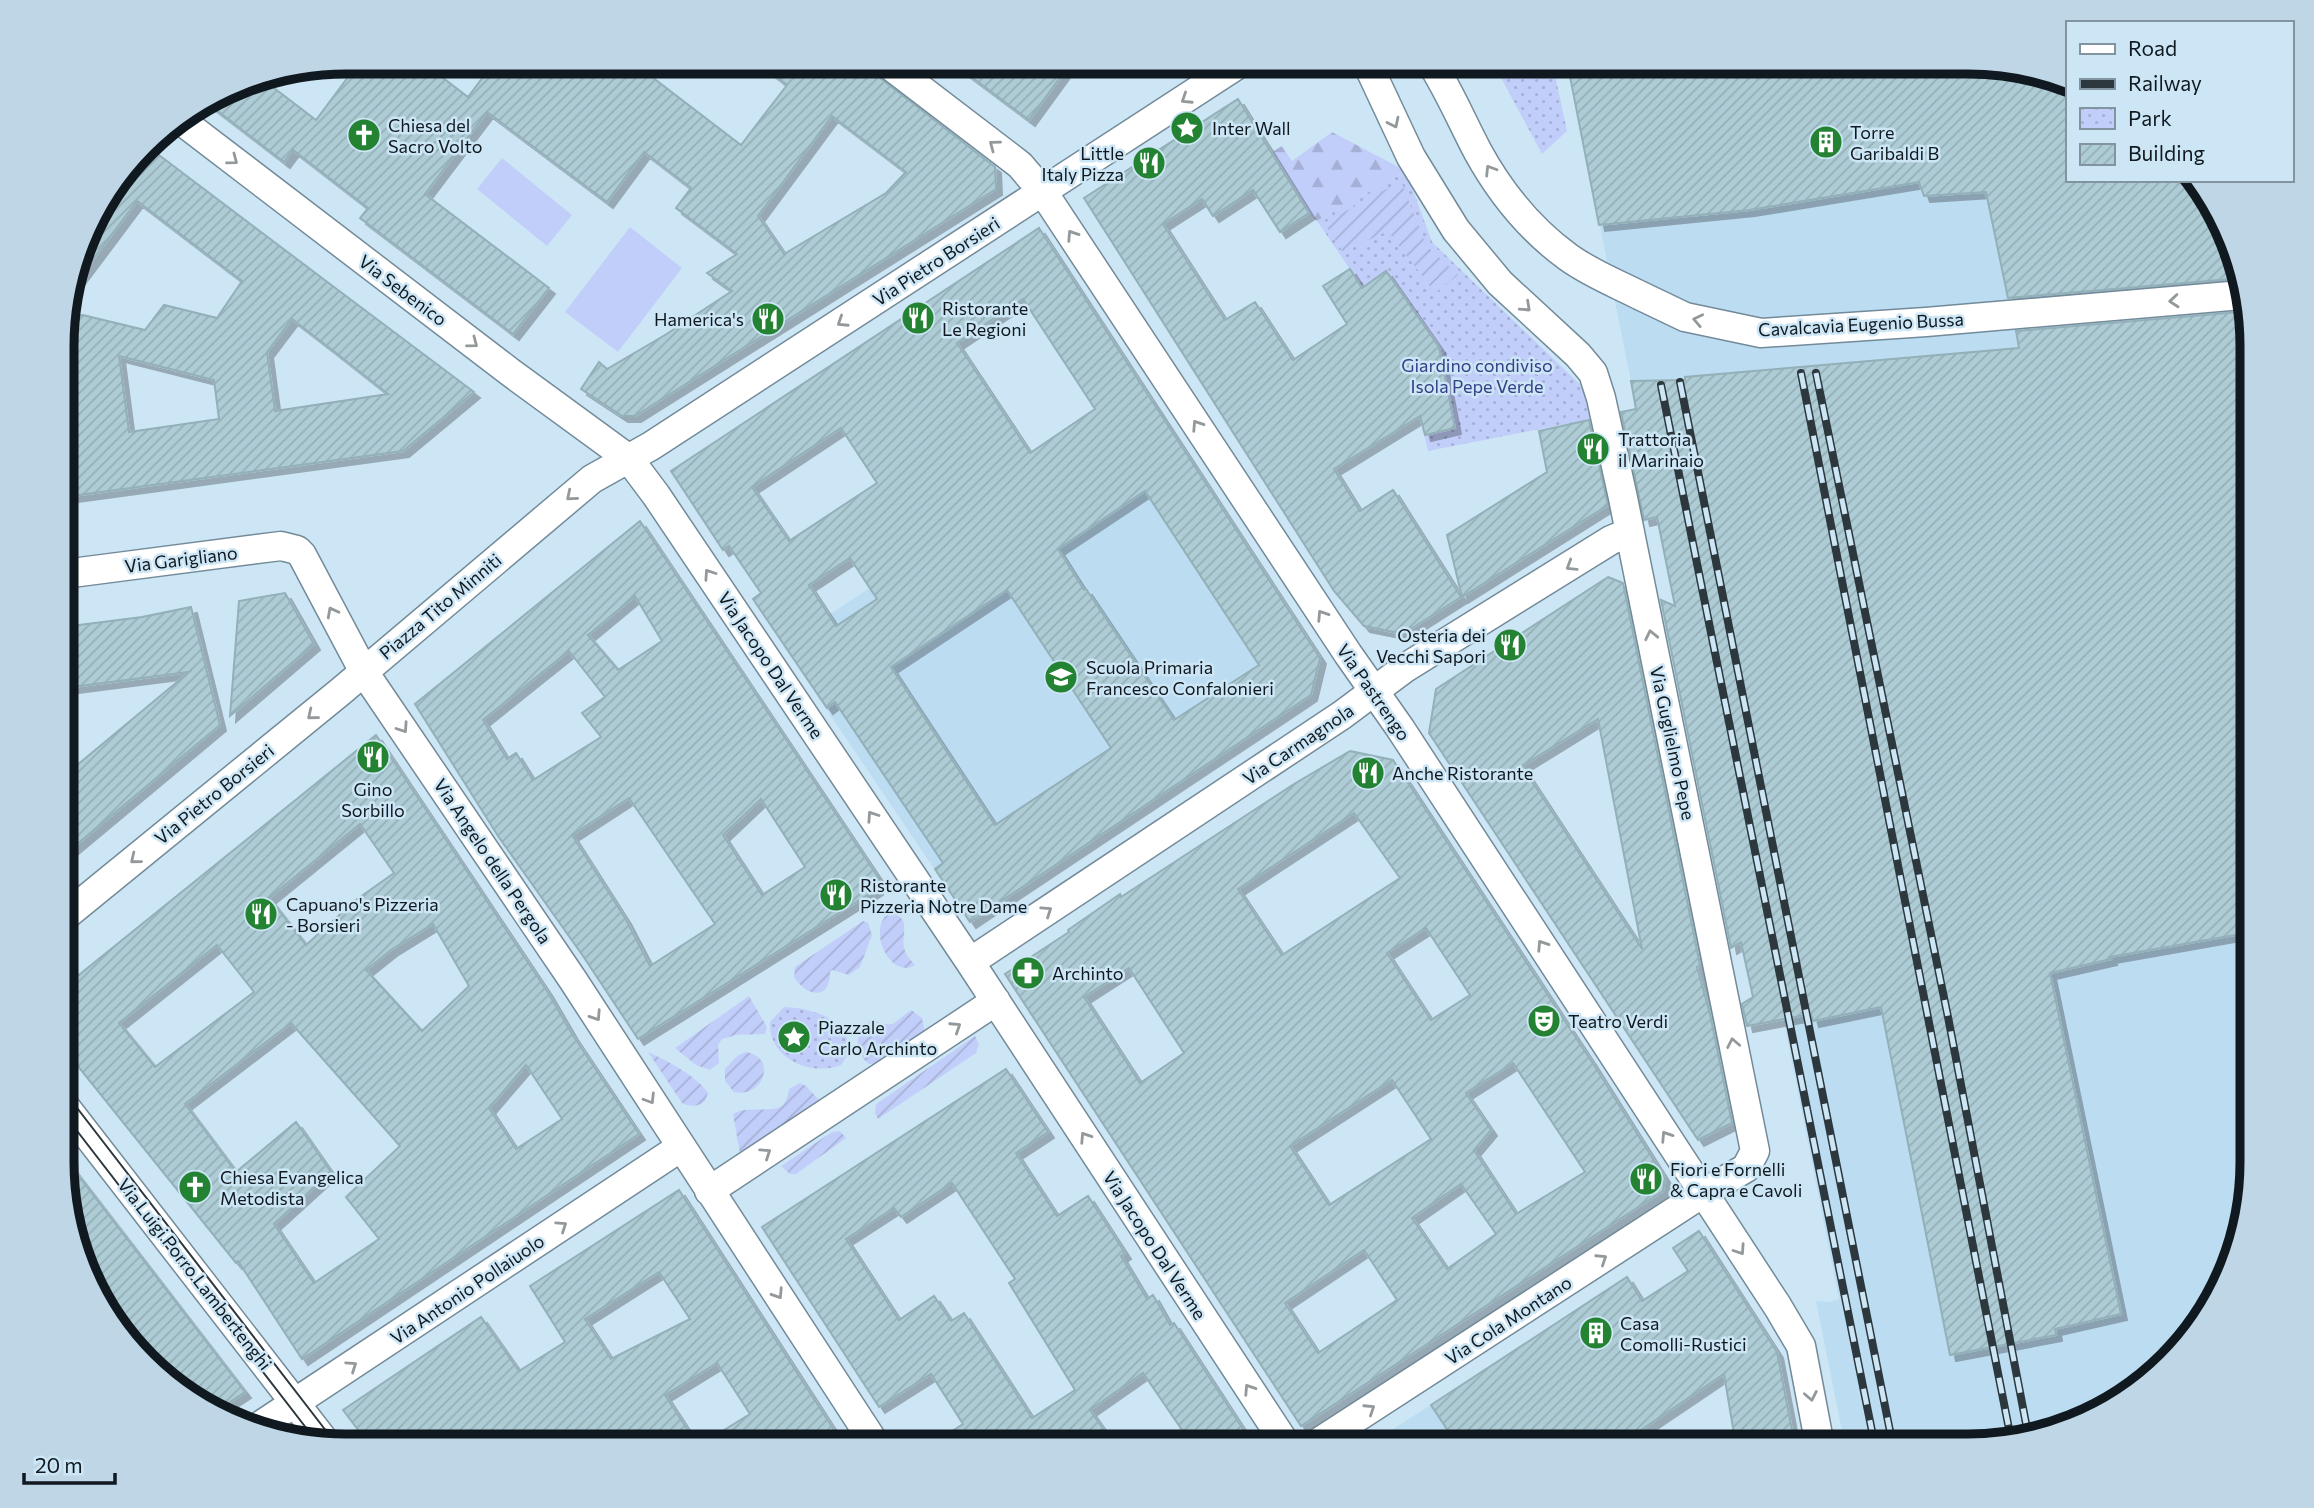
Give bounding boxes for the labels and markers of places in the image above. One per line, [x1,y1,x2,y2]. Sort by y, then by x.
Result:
place icon: Inter Wall [1168,109,1206,147]
place label: Chiesa del Sacro Volto [388,114,482,157]
church icon: Chiesa del Sacro Volto [345,116,383,154]
place label: Inter Wall [1212,117,1291,139]
place label: Torre Garibaldi B [1850,121,1939,164]
building icon: Torre Garibaldi B [1807,123,1845,161]
place label: Little Italy Pizza [1042,142,1124,185]
restaurant icon: Little Italy Pizza [1130,144,1168,182]
place label: Ristorante Le Regioni [942,297,1028,340]
restaurant icon: Ristorante Le Regioni [899,299,937,337]
restaurant icon: Hamerica's [749,300,787,338]
place label: Hamerica's [654,308,744,330]
place label: Trattoria il Marinaio [1618,428,1704,471]
restaurant icon: Trattoria il Marinaio [1574,430,1612,468]
place label: Osteria dei Vecchi Sapori [1376,624,1486,667]
restaurant icon: Osteria dei Vecchi Sapori [1491,626,1529,664]
place label: Scuola Primaria Francesco Confalonieri [1086,656,1274,699]
school or university icon: Scuola Primaria Francesco Confalonieri [1042,658,1080,696]
restaurant icon: Gino Sorbillo [354,738,392,776]
restaurant icon: Anche Ristorante [1349,754,1387,792]
place label: Anche Ristorante [1392,762,1533,784]
place label: Gino Sorbillo [341,778,405,821]
place label: Ristorante Pizzeria Notre Dame [860,874,1027,917]
restaurant icon: Ristorante Pizzeria Notre Dame [817,876,855,914]
place label: Capuano's Pizzeria - Borsieri [286,893,439,936]
restaurant icon: Capuano's Pizzeria - Borsieri [242,895,280,933]
pharmacy icon: Archinto [1009,954,1047,992]
place label: Archinto [1052,962,1123,984]
theatre icon: Teatro Verdi [1525,1002,1563,1040]
place label: Teatro Verdi [1568,1010,1668,1032]
place label: Piazzale Carlo Archinto [818,1016,937,1059]
place icon: Piazzale Carlo Archinto [775,1018,813,1056]
place label: Fiori e Fornelli & Capra e Cavoli [1670,1158,1802,1201]
restaurant icon: Fiori e Fornelli & Capra e Cavoli [1627,1160,1665,1198]
place label: Chiesa Evangelica Metodista [220,1166,364,1209]
church icon: Chiesa Evangelica Metodista [176,1168,214,1206]
place label: Casa Comolli-Rustici [1620,1312,1747,1355]
building icon: Casa Comolli-Rustici [1577,1314,1615,1352]

